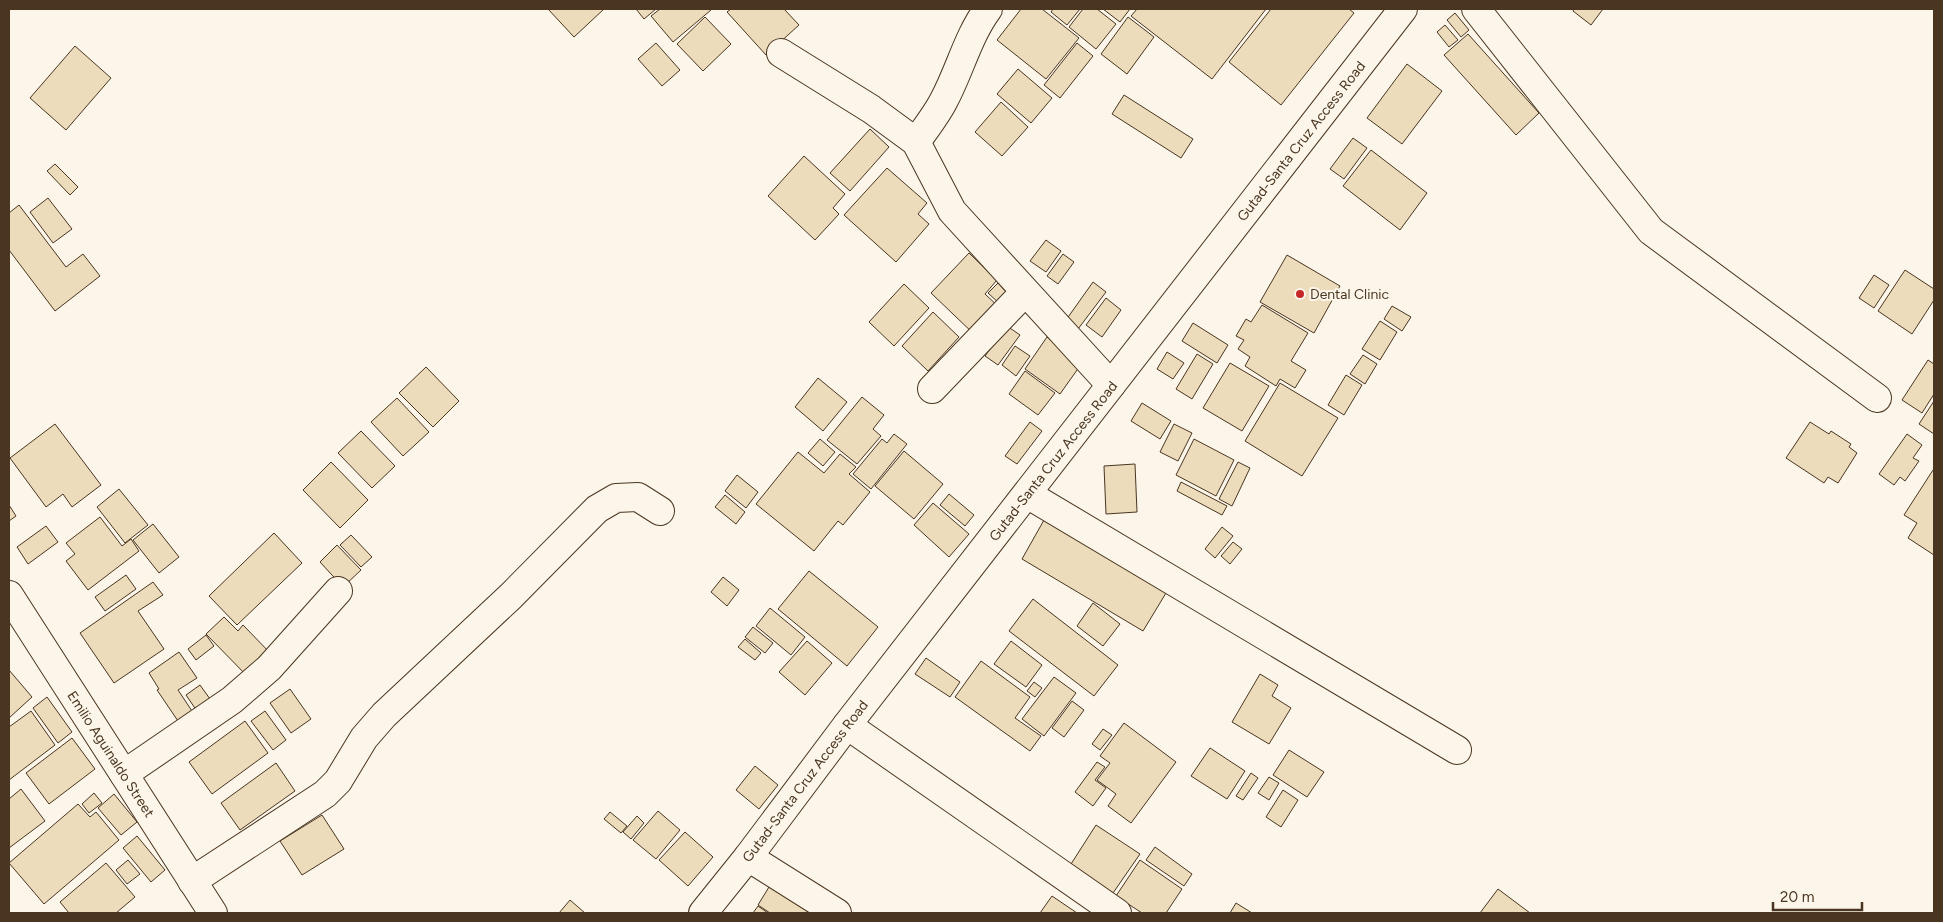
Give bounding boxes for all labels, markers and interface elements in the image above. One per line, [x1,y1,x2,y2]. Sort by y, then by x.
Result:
street label: Gutad-Santa Cruz Access Road [1234,58,1369,225]
place label: Dental Clinic [1310,286,1390,303]
marker: Dental Clinic [1294,288,1306,300]
street label: Gutad-Santa Cruz Access Road [986,378,1121,545]
street label: Emilio Aguinaldo Street [63,688,158,821]
street label: Gutad-Santa Cruz Access Road [739,697,872,866]
scale bar [1773,880,1862,912]
text: 20 m [1780,888,1814,906]

